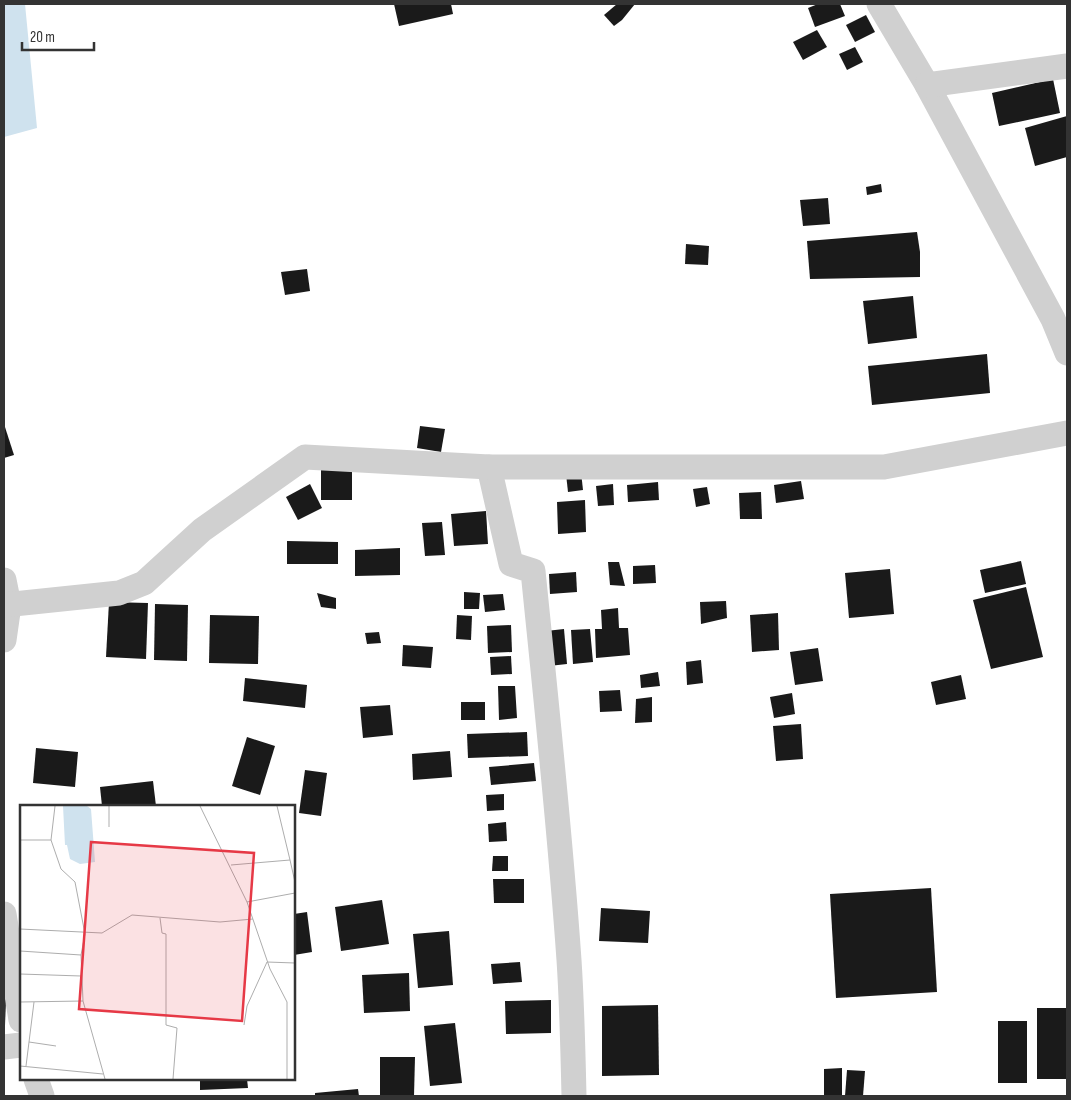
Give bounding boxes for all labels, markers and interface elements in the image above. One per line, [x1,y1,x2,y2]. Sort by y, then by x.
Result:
scale bar [22,20,95,52]
text: 20 m [30,28,55,47]
inset map [20,805,295,1080]

